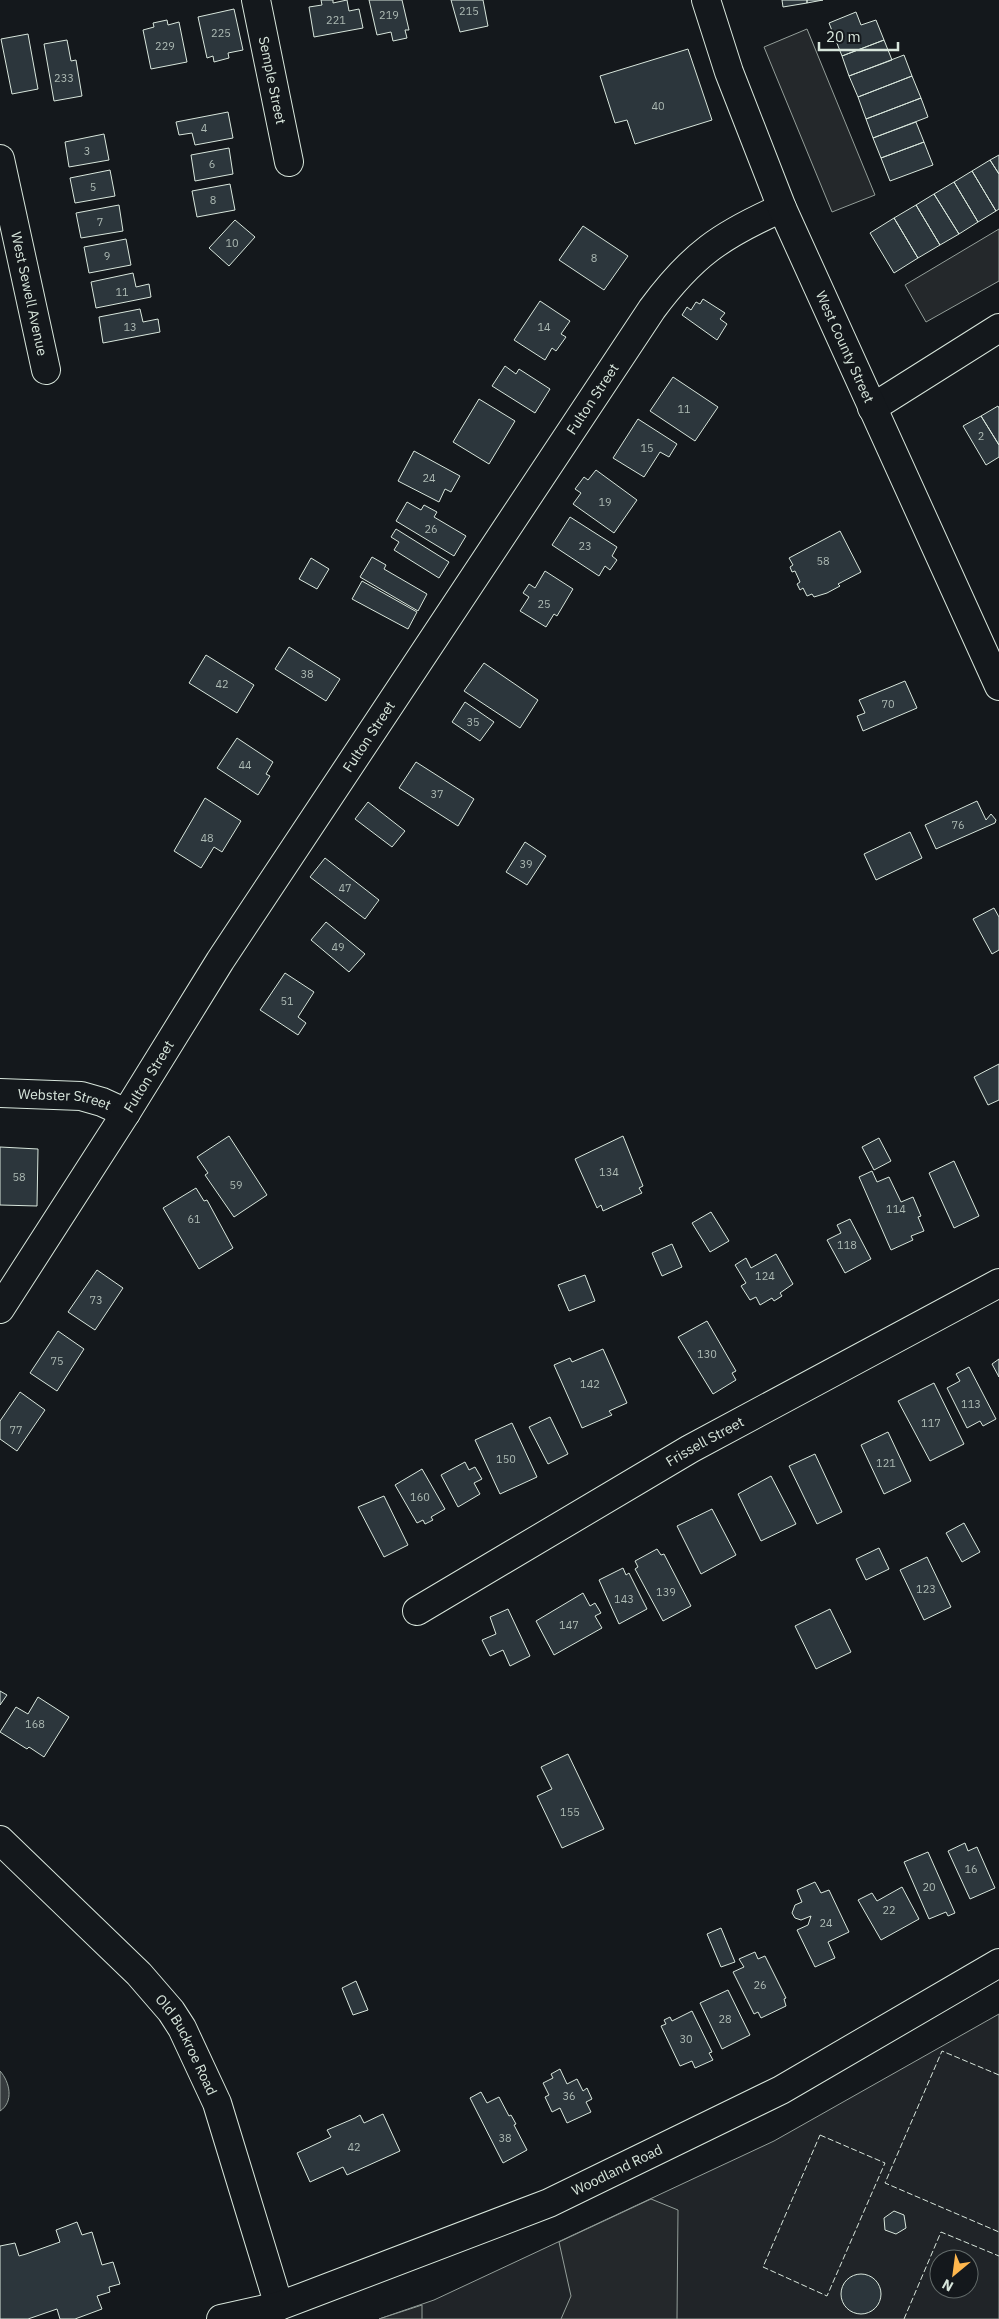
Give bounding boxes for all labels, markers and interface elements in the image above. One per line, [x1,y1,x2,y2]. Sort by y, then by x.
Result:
house number: 215 [459,4,479,18]
house number: 219 [379,8,399,22]
house number: 221 [326,13,346,27]
scale bar [819,20,898,52]
house number: 225 [211,26,231,40]
text: 20 m [826,27,861,46]
street label: Semple Street [255,35,290,126]
house number: 229 [155,39,175,53]
house number: 233 [54,71,74,85]
house number: 40 [651,99,665,113]
house number: 4 [201,121,208,135]
house number: 3 [84,144,90,158]
house number: 6 [209,157,215,171]
house number: 5 [90,180,96,194]
house number: 8 [210,193,216,207]
house number: 7 [97,215,103,229]
street label: West Sewell Avenue [7,230,52,358]
house number: 10 [225,236,239,250]
house number: 9 [104,249,110,263]
house number: 8 [591,251,597,265]
house number: 11 [115,285,129,299]
street label: West County Street [812,288,878,406]
house number: 13 [123,320,137,334]
house number: 14 [537,320,551,334]
street label: Fulton Street [562,360,623,438]
house number: 11 [677,402,691,416]
house number: 2 [978,429,984,443]
house number: 15 [640,441,654,455]
house number: 24 [422,471,436,485]
house number: 19 [598,495,612,509]
house number: 26 [424,522,438,536]
house number: 23 [578,539,592,553]
house number: 58 [816,554,830,568]
house number: 25 [537,597,551,611]
house number: 38 [300,667,314,681]
house number: 42 [215,677,229,691]
street label: Fulton Street [339,697,399,776]
house number: 70 [881,697,895,711]
house number: 35 [466,715,480,729]
house number: 44 [238,758,252,772]
house number: 37 [430,787,444,801]
house number: 76 [951,818,965,832]
house number: 48 [200,831,214,845]
house number: 39 [519,857,533,871]
house number: 47 [338,881,352,895]
house number: 49 [331,940,345,954]
house number: 51 [280,994,294,1008]
street label: Fulton Street [120,1037,178,1116]
street label: Webster Street [18,1085,114,1114]
house number: 134 [599,1165,619,1179]
house number: 58 [12,1170,26,1184]
house number: 59 [229,1178,243,1192]
house number: 114 [886,1202,906,1216]
house number: 61 [187,1212,201,1226]
house number: 118 [837,1238,857,1252]
house number: 124 [755,1269,775,1283]
house number: 73 [89,1293,103,1307]
house number: 130 [697,1347,717,1361]
house number: 75 [50,1354,64,1368]
house number: 142 [580,1377,600,1391]
house number: 113 [961,1397,981,1411]
street label: Frissell Street [662,1413,747,1470]
house number: 117 [921,1416,941,1430]
house number: 77 [9,1423,23,1437]
house number: 150 [496,1452,516,1466]
house number: 121 [876,1456,896,1470]
house number: 160 [410,1490,430,1504]
house number: 123 [916,1582,936,1596]
house number: 139 [656,1585,676,1599]
house number: 143 [614,1592,634,1606]
house number: 147 [559,1618,579,1632]
house number: 168 [25,1717,45,1731]
house number: 155 [560,1805,580,1819]
house number: 16 [964,1862,978,1876]
house number: 20 [922,1880,936,1894]
house number: 22 [882,1903,896,1917]
house number: 24 [819,1916,833,1930]
house number: 26 [753,1978,767,1992]
street label: Old Buckroe Road [151,1990,221,2098]
house number: 28 [718,2012,732,2026]
house number: 30 [679,2032,693,2046]
house number: 36 [562,2089,576,2103]
house number: 38 [498,2131,512,2145]
house number: 42 [347,2140,361,2154]
street label: Woodland Road [569,2140,665,2200]
north arrow [929,2249,979,2299]
text: N [939,2275,956,2296]

